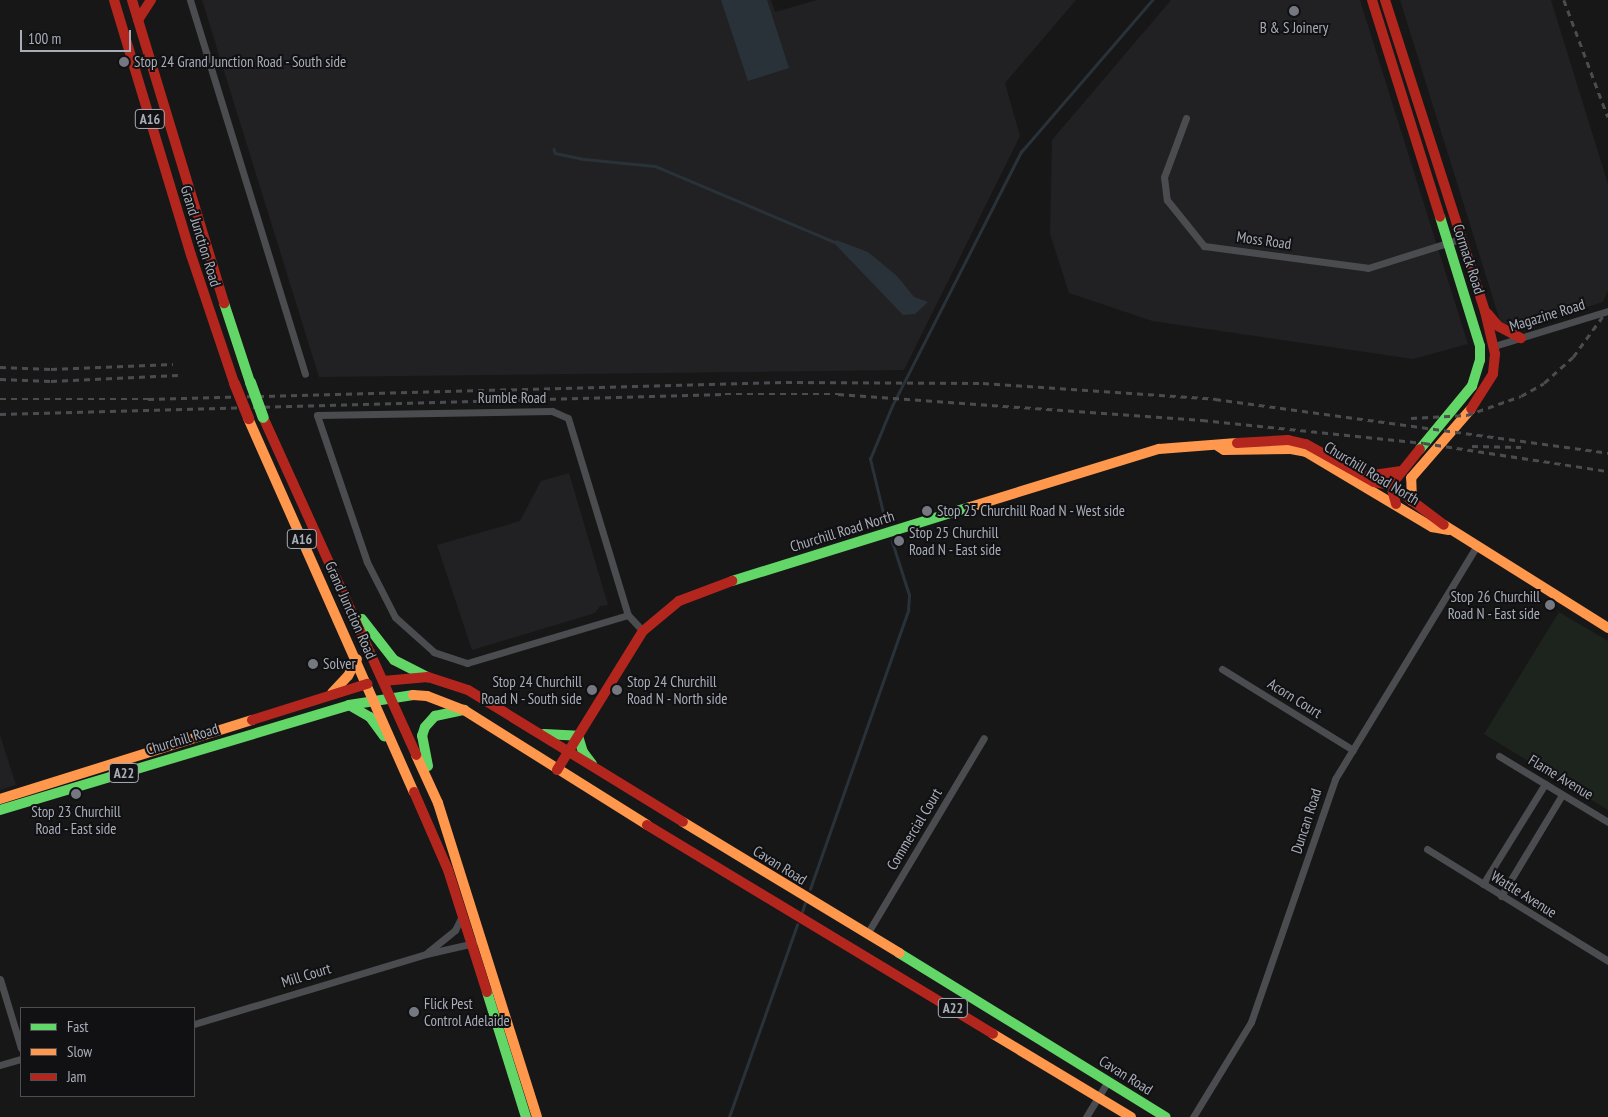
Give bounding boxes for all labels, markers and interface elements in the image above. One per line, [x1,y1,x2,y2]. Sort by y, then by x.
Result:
marker: B & S Joinery [1288,5,1300,17]
place label: B & S Joinery [1260,19,1328,37]
scale bar [22,20,134,52]
text: 100 m [28,29,61,48]
place label: Stop 24 Grand Junction Road - South side [134,53,347,71]
marker: Stop 24 Grand Junction Road - South side [118,56,130,68]
road number: A16 [134,108,166,130]
street label: Grand Junction Road [177,183,225,289]
street label: Cormack Road [1449,222,1489,296]
street label: Moss Road [1236,227,1292,253]
street label: Magazine Road [1507,295,1587,335]
street label: Rumble Road [478,389,546,407]
street label: Churchill Road North [1321,437,1423,509]
place label: Stop 25 Churchill Road N - West side [937,502,1126,520]
marker: Stop 25 Churchill Road N - West side [921,505,933,517]
street label: Churchill Road North [788,507,896,555]
place label: Stop 25 Churchill Road N - East side [909,523,1002,558]
road number: A16 [286,528,318,550]
marker: Stop 25 Churchill Road N - East side [893,535,905,547]
street label: Grand Junction Road [321,558,381,662]
place label: Stop 26 Churchill Road N - East side [1447,587,1540,622]
marker: Stop 26 Churchill Road N - East side [1544,599,1556,611]
place label: Solver [323,655,356,673]
marker: Solver [307,658,319,670]
place label: Stop 24 Churchill Road N - South side [480,672,582,707]
place label: Stop 24 Churchill Road N - North side [627,672,729,707]
street label: Acorn Court [1265,674,1325,722]
marker: Stop 24 Churchill Road N - South side [586,684,598,696]
marker: Stop 24 Churchill Road N - North side [611,684,623,696]
street label: Churchill Road [143,719,221,759]
street label: Flame Avenue [1525,751,1597,803]
road number: A22 [108,761,140,784]
street label: Commercial Court [883,785,945,873]
street label: Duncan Road [1287,786,1325,856]
marker: Stop 23 Churchill Road - East side [70,788,82,800]
place label: Stop 23 Churchill Road - East side [31,802,121,837]
street label: Cavan Road [750,842,810,888]
street label: Wattle Avenue [1488,867,1560,921]
street label: Mill Court [279,959,333,991]
place label: Flick Pest Control Adelaide [424,994,510,1029]
road number: A22 [937,996,969,1020]
marker: Flick Pest Control Adelaide [408,1006,420,1018]
legend [20,1007,195,1097]
text: Fast [67,1017,88,1036]
text: Slow [67,1042,92,1061]
street label: Cavan Road [1096,1052,1156,1098]
text: Jam [67,1067,86,1086]

